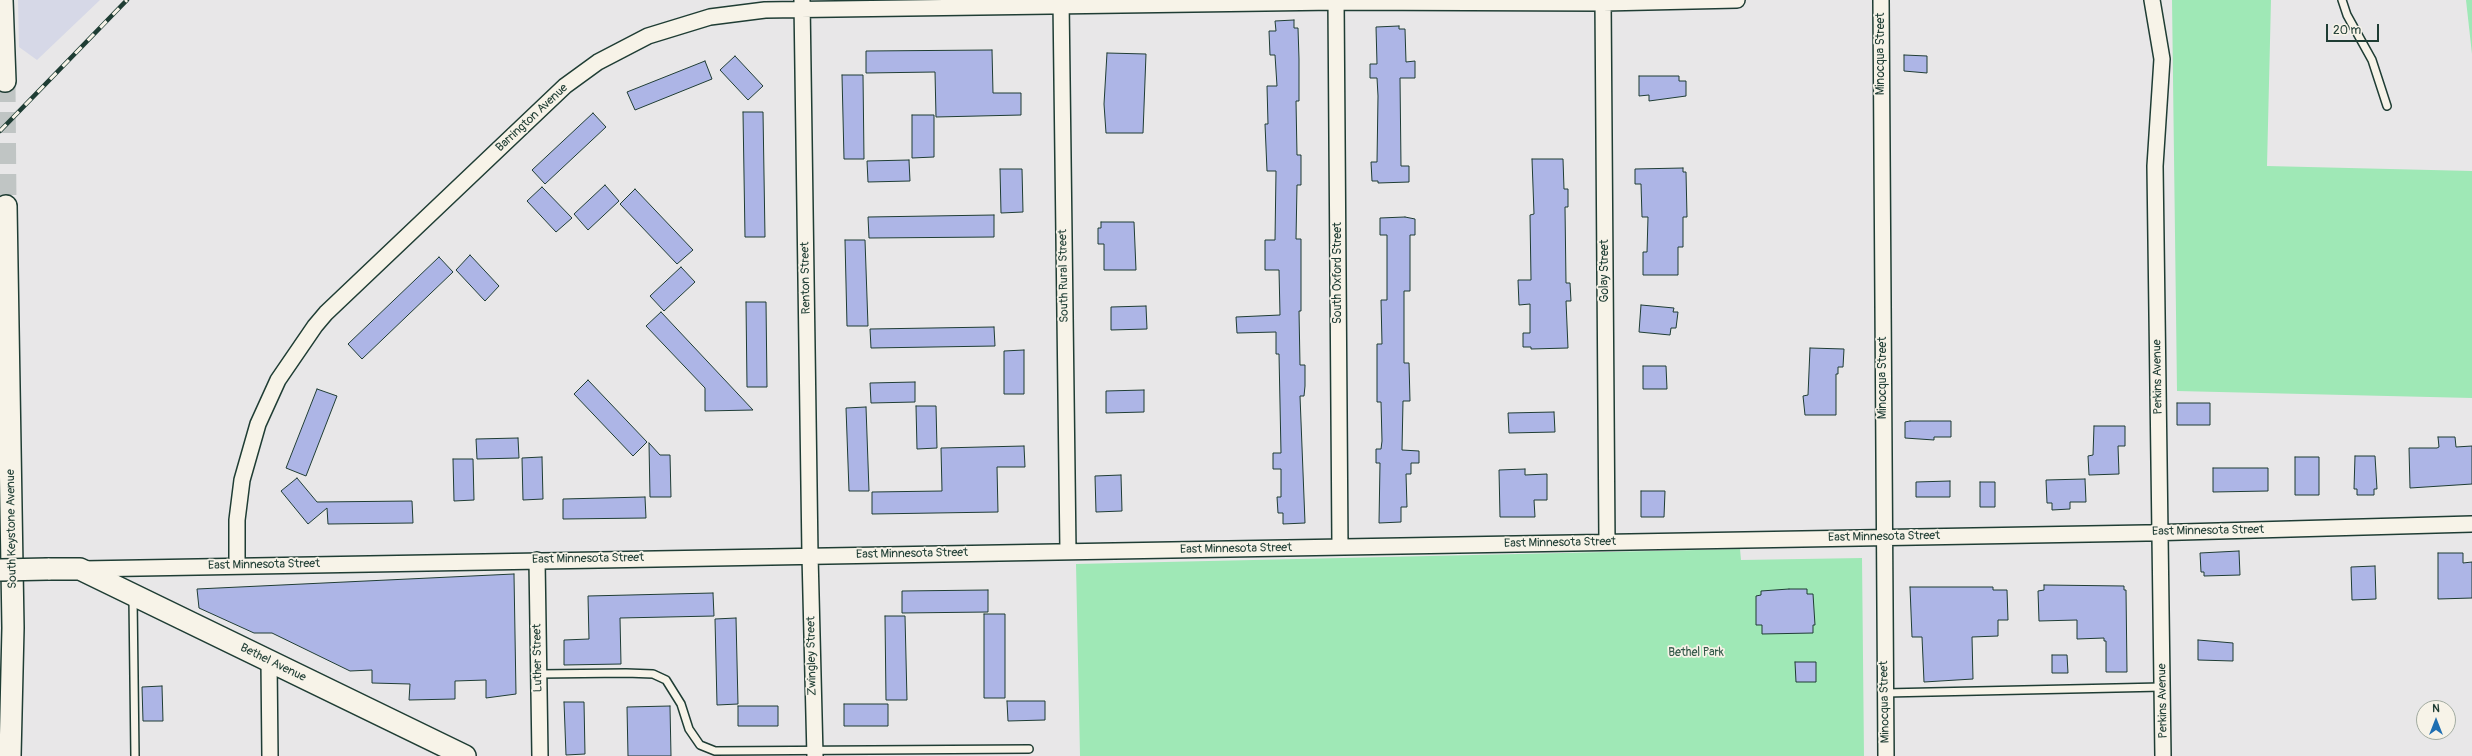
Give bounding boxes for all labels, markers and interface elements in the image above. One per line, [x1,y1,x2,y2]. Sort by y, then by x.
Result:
street label: Minocqua Street [1874,13,1888,95]
scale bar [2328,16,2381,42]
text: 20 m [2333,23,2361,38]
street label: Barrington Avenue [493,81,571,155]
street label: South Oxford Street [1331,222,1345,324]
street label: South Rural Street [1056,229,1072,323]
street label: Golay Street [1598,239,1612,303]
street label: Renton Street [798,242,814,314]
street label: Minocqua Street [1876,337,1890,419]
street label: Perkins Avenue [2150,339,2166,415]
street label: South Keystone Avenue [4,469,20,589]
street label: East Minnesota Street [2152,523,2264,539]
street label: East Minnesota Street [1828,529,1940,545]
street label: East Minnesota Street [1504,535,1616,551]
street label: East Minnesota Street [1180,541,1292,557]
street label: East Minnesota Street [856,546,968,562]
street label: East Minnesota Street [532,551,644,567]
street label: East Minnesota Street [208,557,320,573]
street label: Zwingley Street [804,616,820,696]
street label: Luther Street [530,624,546,692]
street label: Bethel Avenue [238,641,308,685]
park label: Bethel Park [1668,646,1724,660]
street label: Minocqua Street [1877,661,1893,743]
street label: Perkins Avenue [2155,663,2171,739]
north arrow [2416,700,2456,740]
text: N [2432,702,2440,715]

